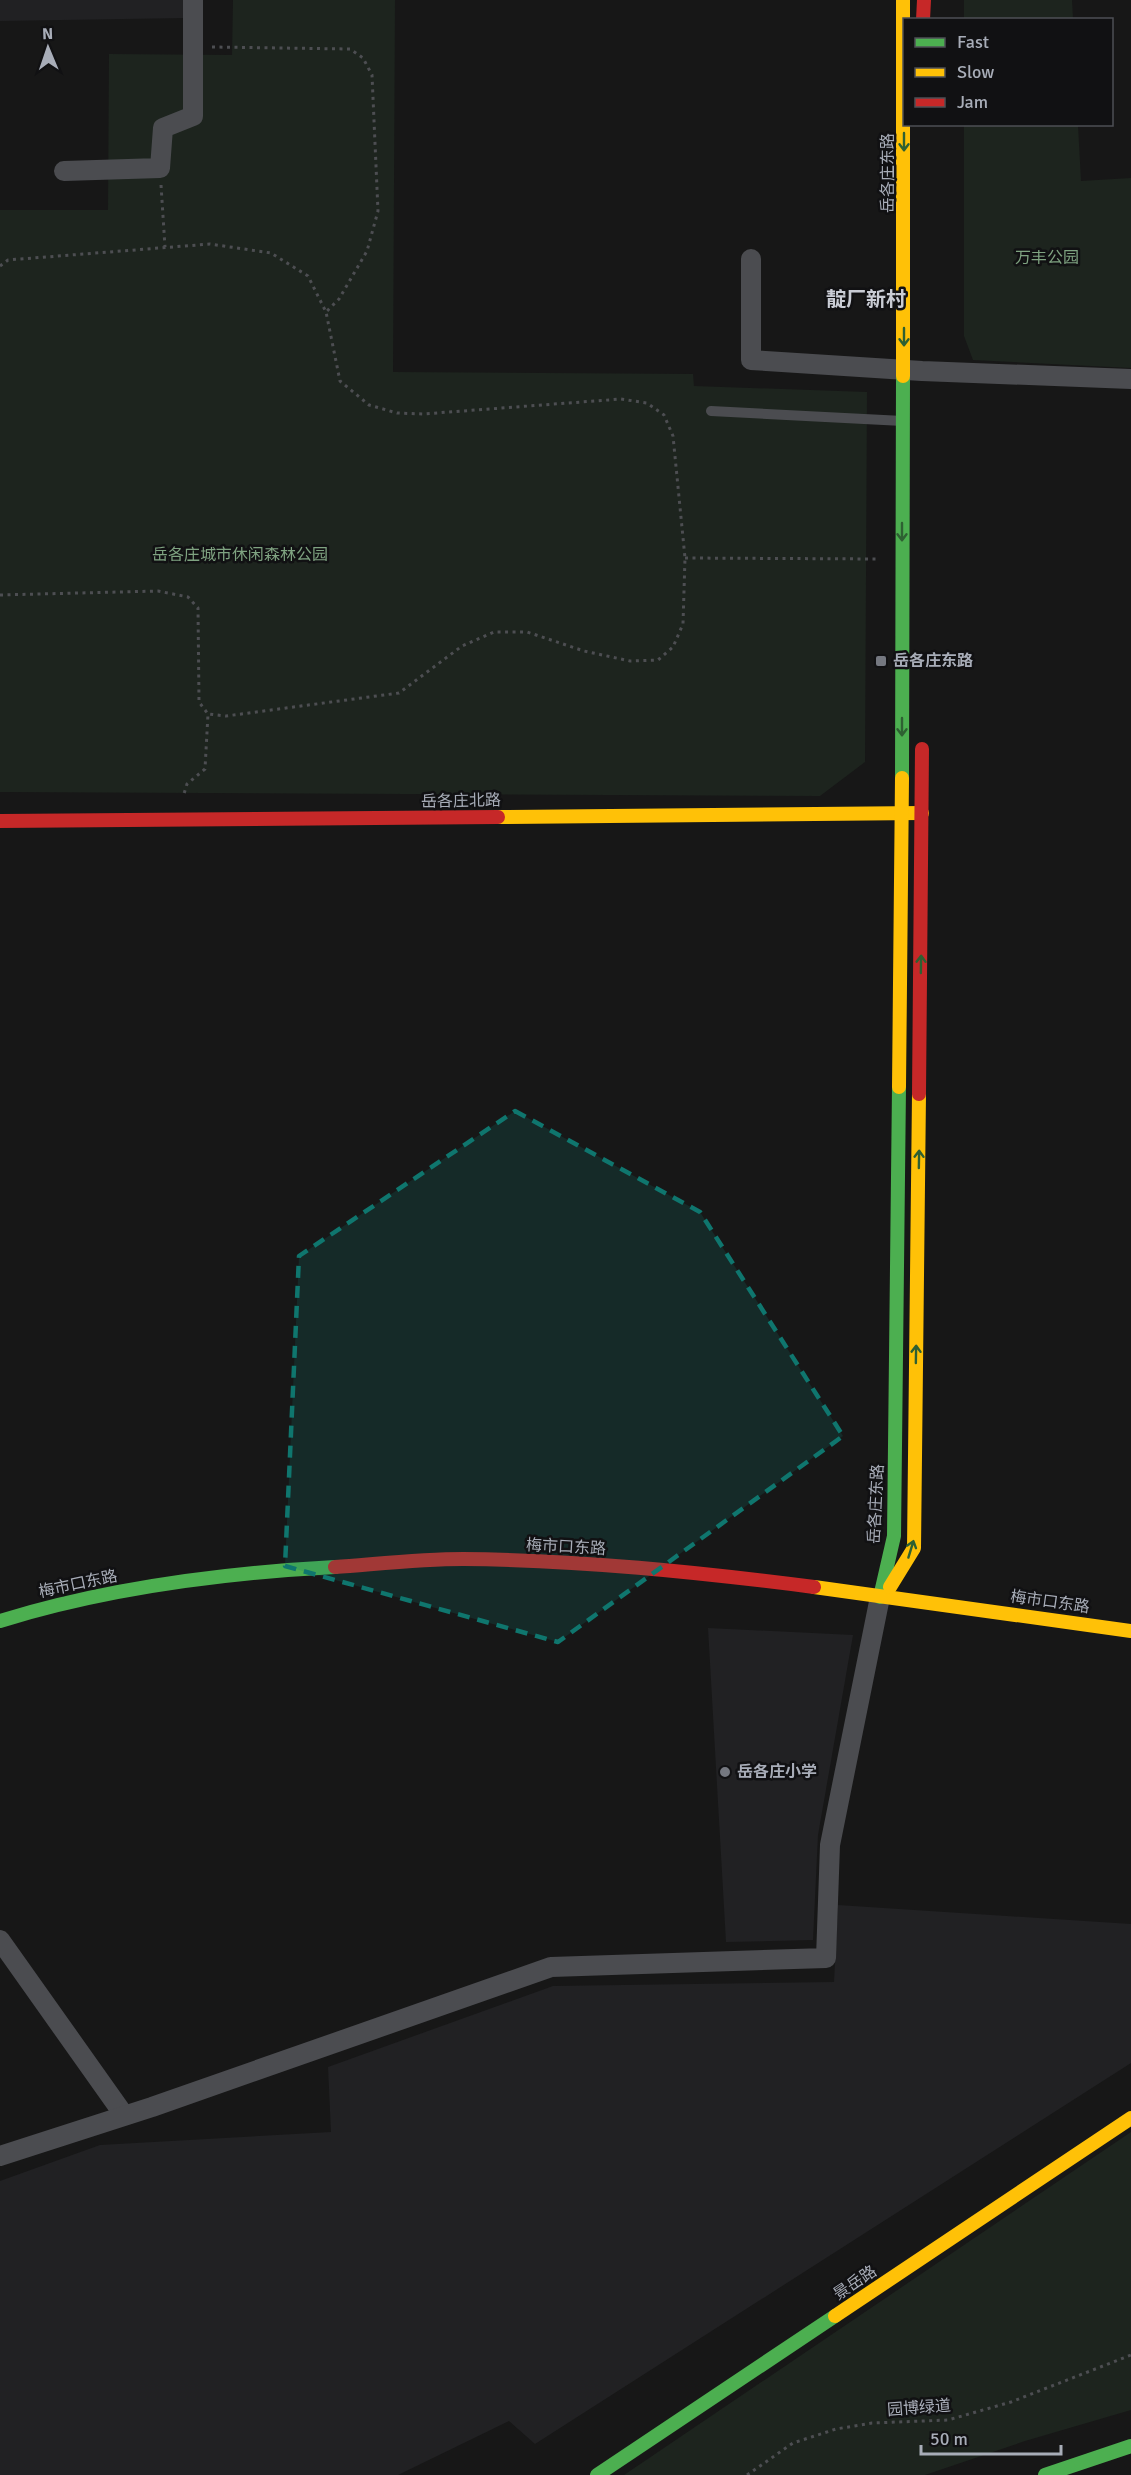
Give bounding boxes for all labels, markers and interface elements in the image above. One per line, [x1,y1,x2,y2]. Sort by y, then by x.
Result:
north arrow [18,18,78,78]
legend [903,18,1113,126]
text: N [42,24,53,44]
text: Fast [957,31,989,53]
text: Slow [957,61,994,83]
text: Jam [957,91,988,113]
one-way arrow [898,132,910,152]
street label: 岳各庄东路 [878,133,898,213]
park label: 万丰公园 [1015,248,1079,268]
district label: 靛厂新村 [826,287,906,312]
one-way arrow [898,327,910,347]
one-way arrow [896,522,908,542]
park label: 岳各庄城市休闲森林公园 [152,545,328,565]
place label: 岳各庄东路 [893,651,973,671]
marker: 岳各庄东路 [874,654,888,668]
one-way arrow [896,717,908,737]
street label: 岳各庄北路 [421,790,501,812]
one-way arrow [915,955,927,975]
one-way arrow [913,1150,925,1170]
one-way arrow [910,1345,922,1365]
street label: 岳各庄东路 [864,1464,888,1544]
street label: 梅市口东路 [526,1535,606,1559]
one-way arrow [906,1539,917,1558]
street label: 梅市口东路 [37,1566,119,1602]
street label: 梅市口东路 [1009,1587,1091,1617]
place label: 岳各庄小学 [737,1762,817,1782]
marker: 岳各庄小学 [718,1765,732,1779]
street label: 景岳路 [830,2261,880,2305]
street label: 园博绿道 [886,2396,952,2420]
scale bar [921,2418,1060,2456]
text: 50 m [930,2428,968,2450]

